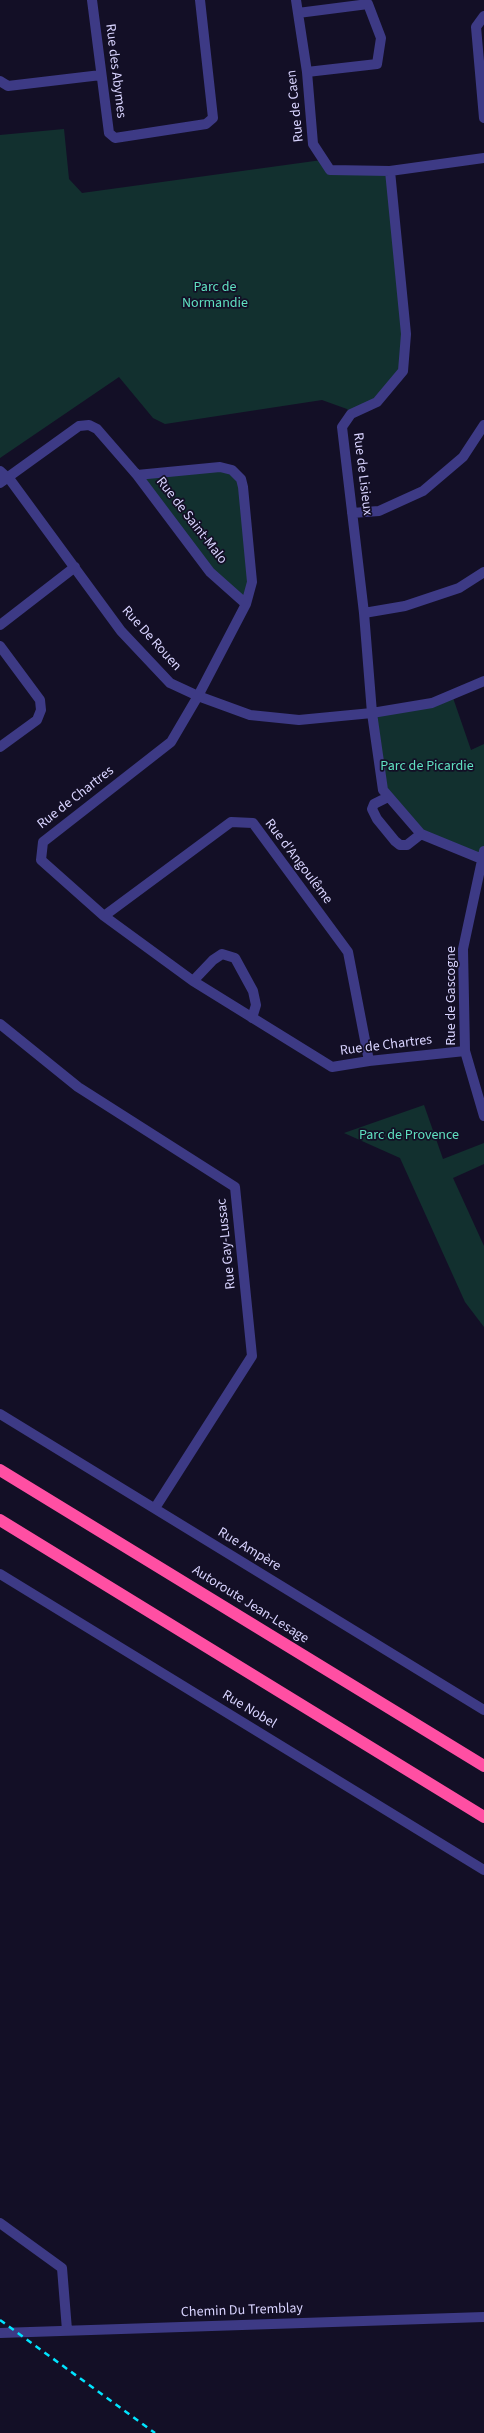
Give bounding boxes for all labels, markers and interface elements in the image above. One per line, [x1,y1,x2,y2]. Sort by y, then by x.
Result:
street label: Rue des Abymes [101,23,129,119]
street label: Rue de Caen [284,69,308,143]
park label: Parc de Normandie [182,280,248,312]
street label: Rue de Lisieux [349,432,375,516]
street label: Rue de Saint-Malo [152,474,230,568]
street label: Rue De Rouen [118,603,184,675]
park label: Parc de Picardie [380,759,474,775]
street label: Rue de Chartres [34,763,118,833]
street label: Rue d'Angoulême [261,816,335,908]
street label: Rue de Gascogne [444,946,460,1046]
street label: Rue de Chartres [339,1032,433,1060]
park label: Parc de Provence [359,1128,459,1144]
street label: Rue Gay-Lussac [214,1198,240,1290]
street label: Rue Ampère [214,1525,284,1575]
street label: Autoroute Jean-Lesage [189,1562,311,1648]
street label: Rue Nobel [219,1687,279,1733]
street label: Chemin Du Tremblay [181,2300,303,2322]

